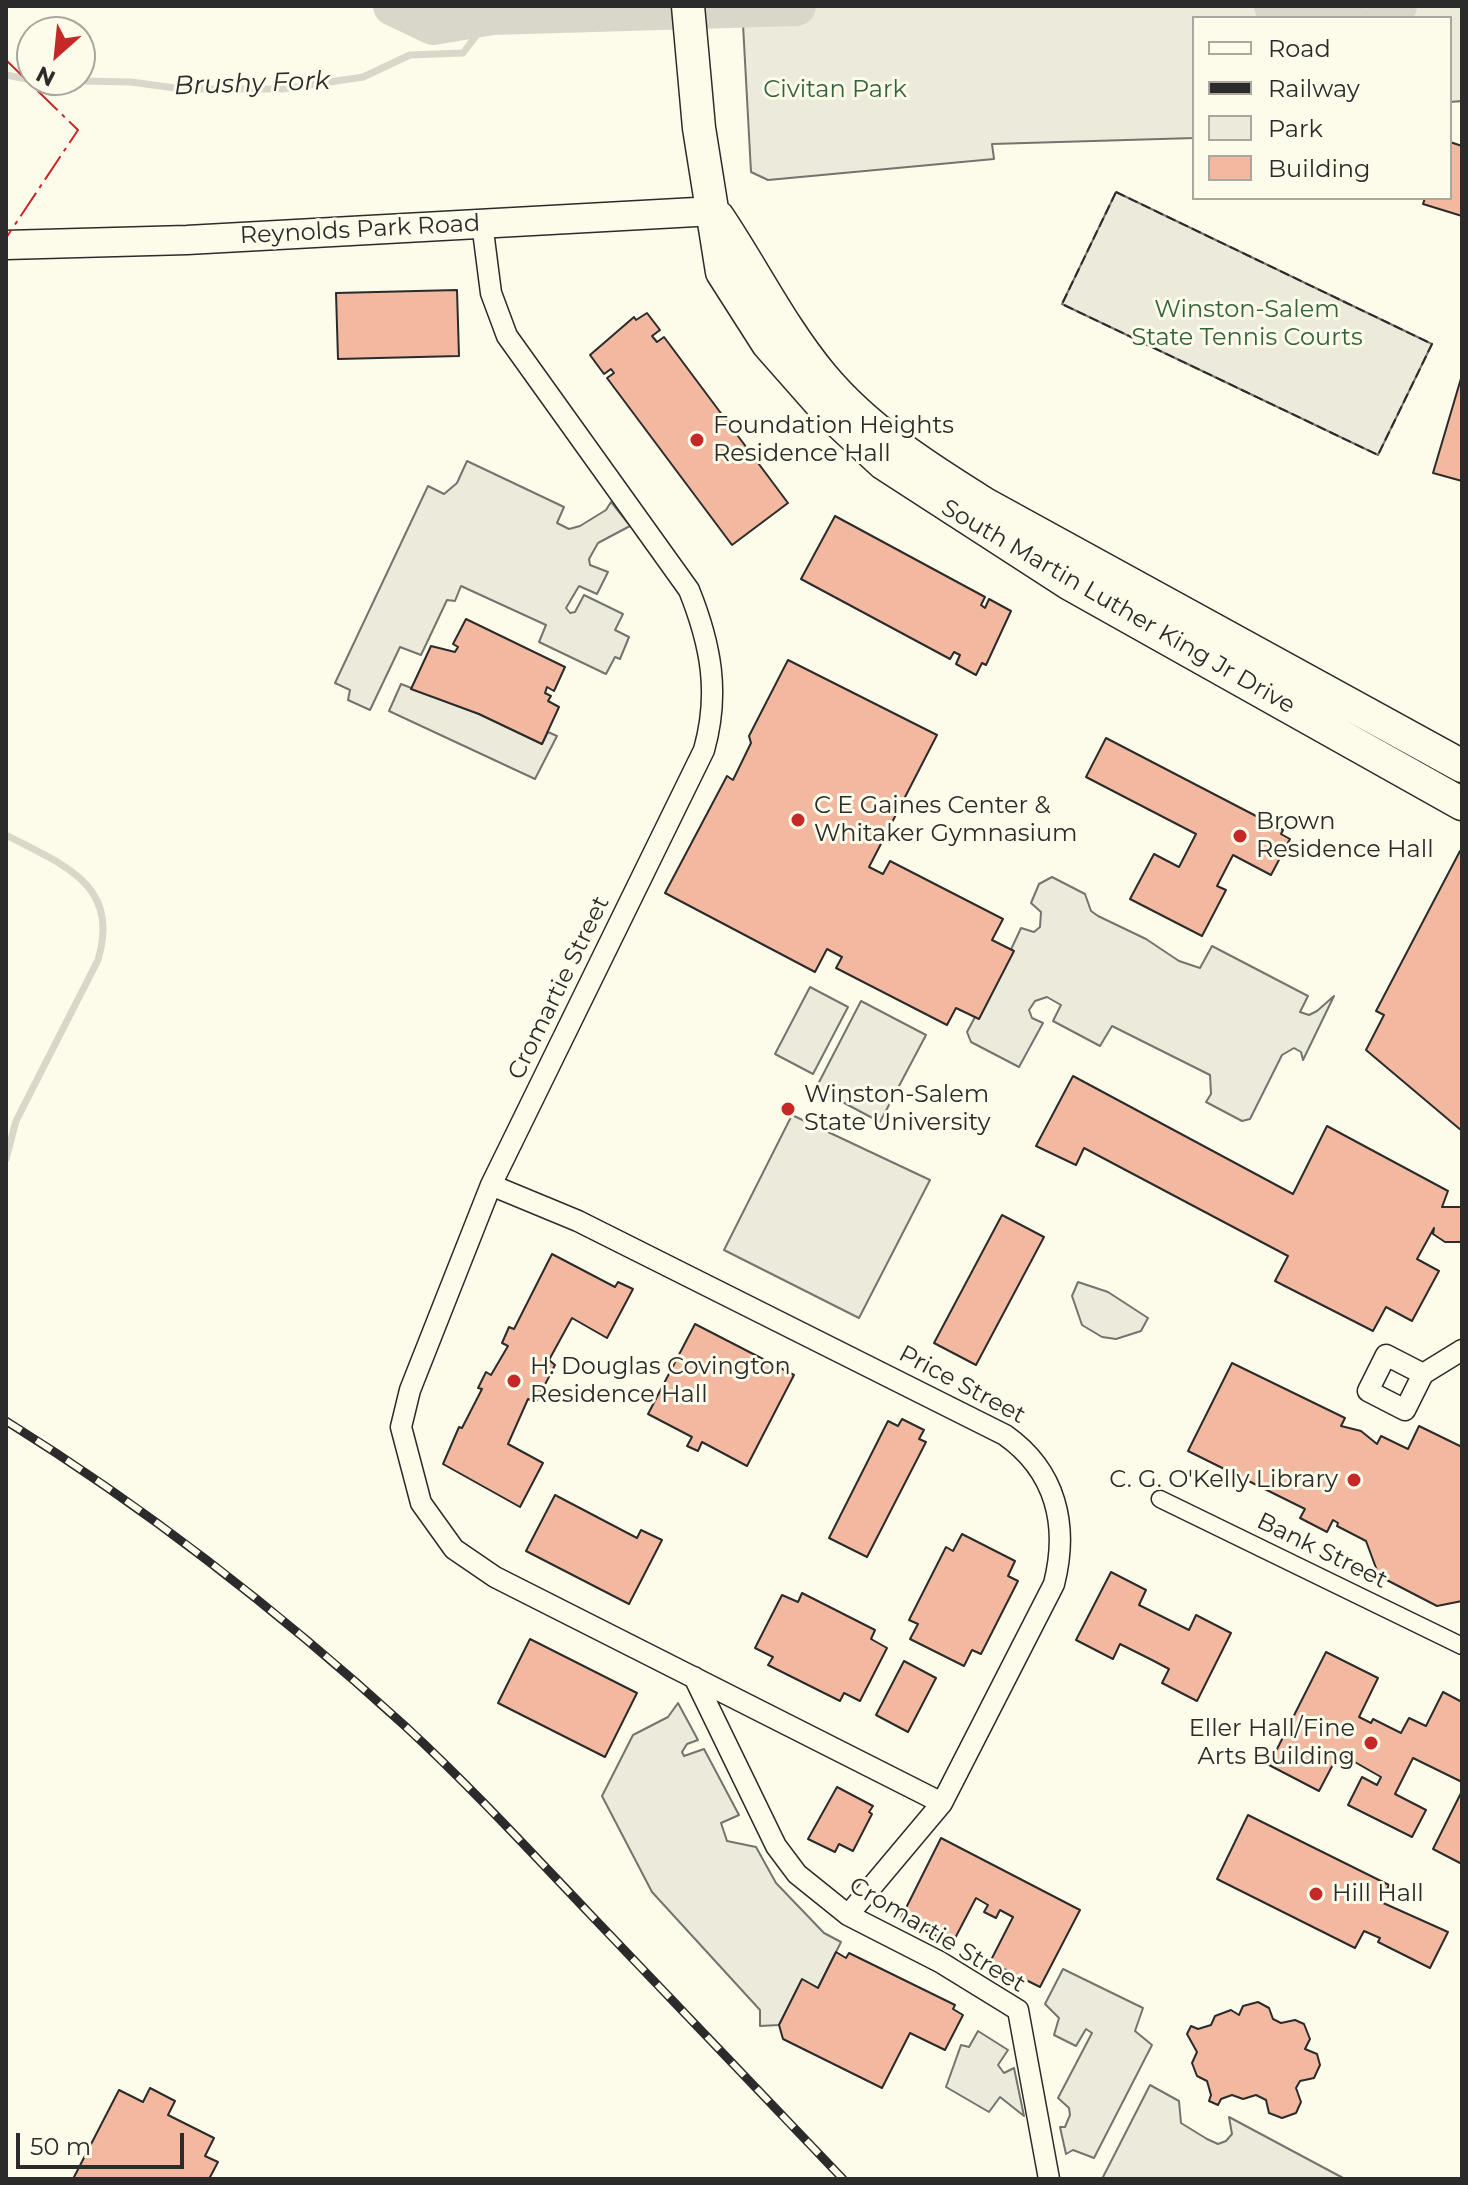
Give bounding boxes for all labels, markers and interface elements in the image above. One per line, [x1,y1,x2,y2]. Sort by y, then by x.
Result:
north arrow [16,16,96,96]
legend [1192,16,1452,200]
text: Road [1268,34,1331,63]
text: N [32,60,60,92]
water label: Brushy Fork [173,66,331,102]
text: Railway [1268,74,1360,103]
park label: Civitan Park [763,76,907,104]
text: Park [1268,114,1323,143]
text: Building [1268,154,1371,183]
street label: Reynolds Park Road [239,209,481,251]
park label: Winston-Salem State Tennis Courts [1131,296,1363,352]
place label: Foundation Heights Residence Hall [713,412,954,468]
marker: Foundation Heights Residence Hall [688,431,706,449]
street label: South Martin Luther King Jr Drive [936,494,1300,720]
place label: C E Gaines Center & Whitaker Gymnasium [814,792,1078,848]
place label: Brown Residence Hall [1256,808,1434,864]
marker: C E Gaines Center & Whitaker Gymnasium [789,811,807,829]
marker: Brown Residence Hall [1231,827,1249,845]
street label: Cromartie Street [502,892,616,1084]
place label: Winston-Salem State University [804,1081,991,1137]
marker: Winston-Salem State University [779,1100,797,1118]
street label: Price Street [894,1340,1030,1430]
place label: H. Douglas Covington Residence Hall [530,1353,791,1409]
marker: H. Douglas Covington Residence Hall [505,1372,523,1390]
place label: C. G. O'Kelly Library [1109,1466,1338,1494]
marker: C. G. O'Kelly Library [1345,1471,1363,1489]
street label: Bank Street [1252,1507,1392,1595]
place label: Eller Hall/Fine Arts Building [1189,1715,1355,1771]
marker: Eller Hall/Fine Arts Building [1362,1734,1380,1752]
street label: Cromartie Street [844,1871,1030,1999]
place label: Hill Hall [1332,1880,1424,1908]
marker: Hill Hall [1307,1885,1325,1903]
scale bar [20,2117,188,2167]
text: 50 m [30,2132,91,2161]

